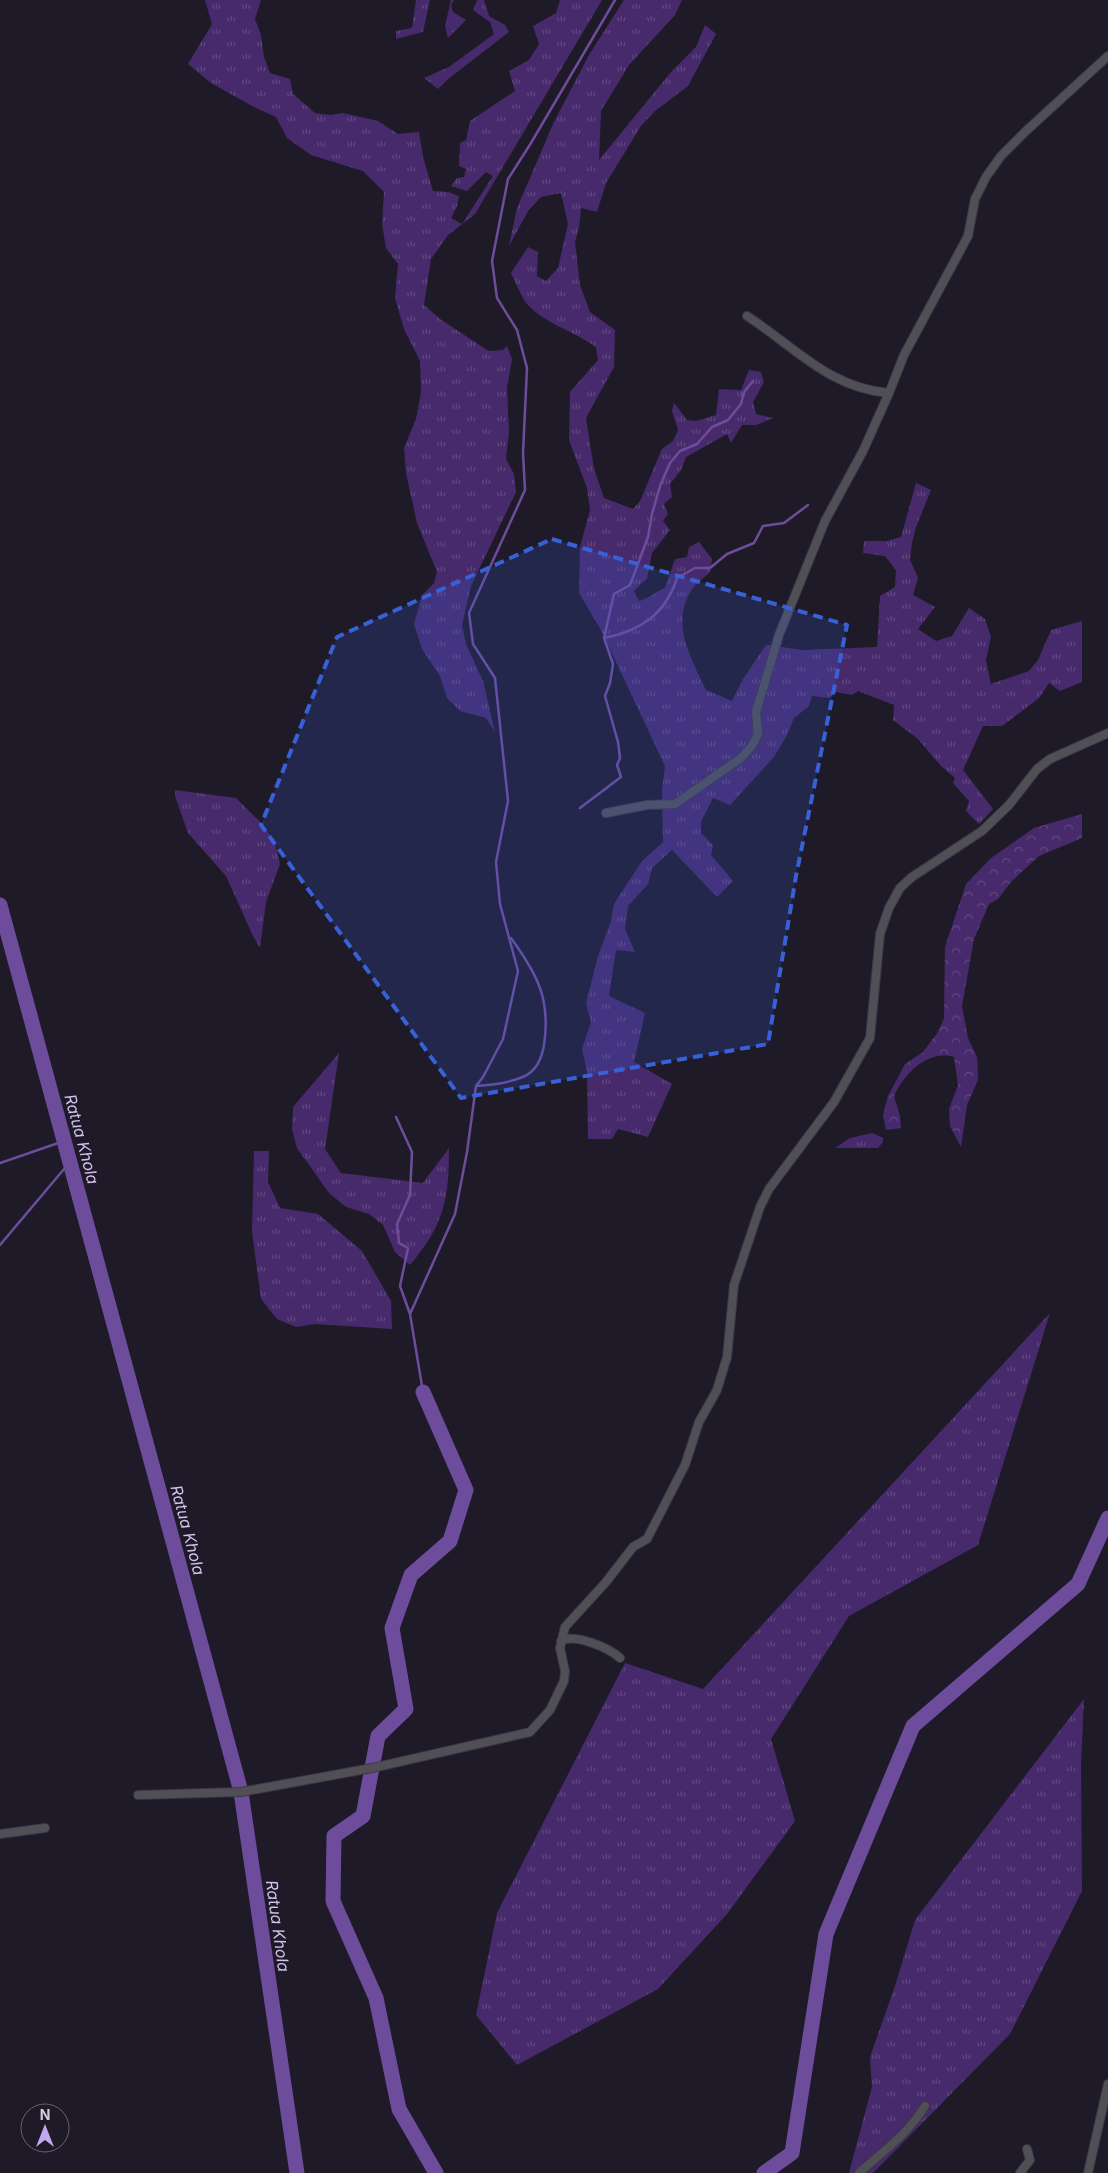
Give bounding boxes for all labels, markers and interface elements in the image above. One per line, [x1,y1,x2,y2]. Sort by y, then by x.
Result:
water label: Ratua Khola [60,1092,104,1186]
water label: Ratua Khola [166,1483,210,1577]
water label: Ratua Khola [262,1879,294,1973]
north arrow [20,2103,70,2153]
text: N [40,2106,50,2123]

